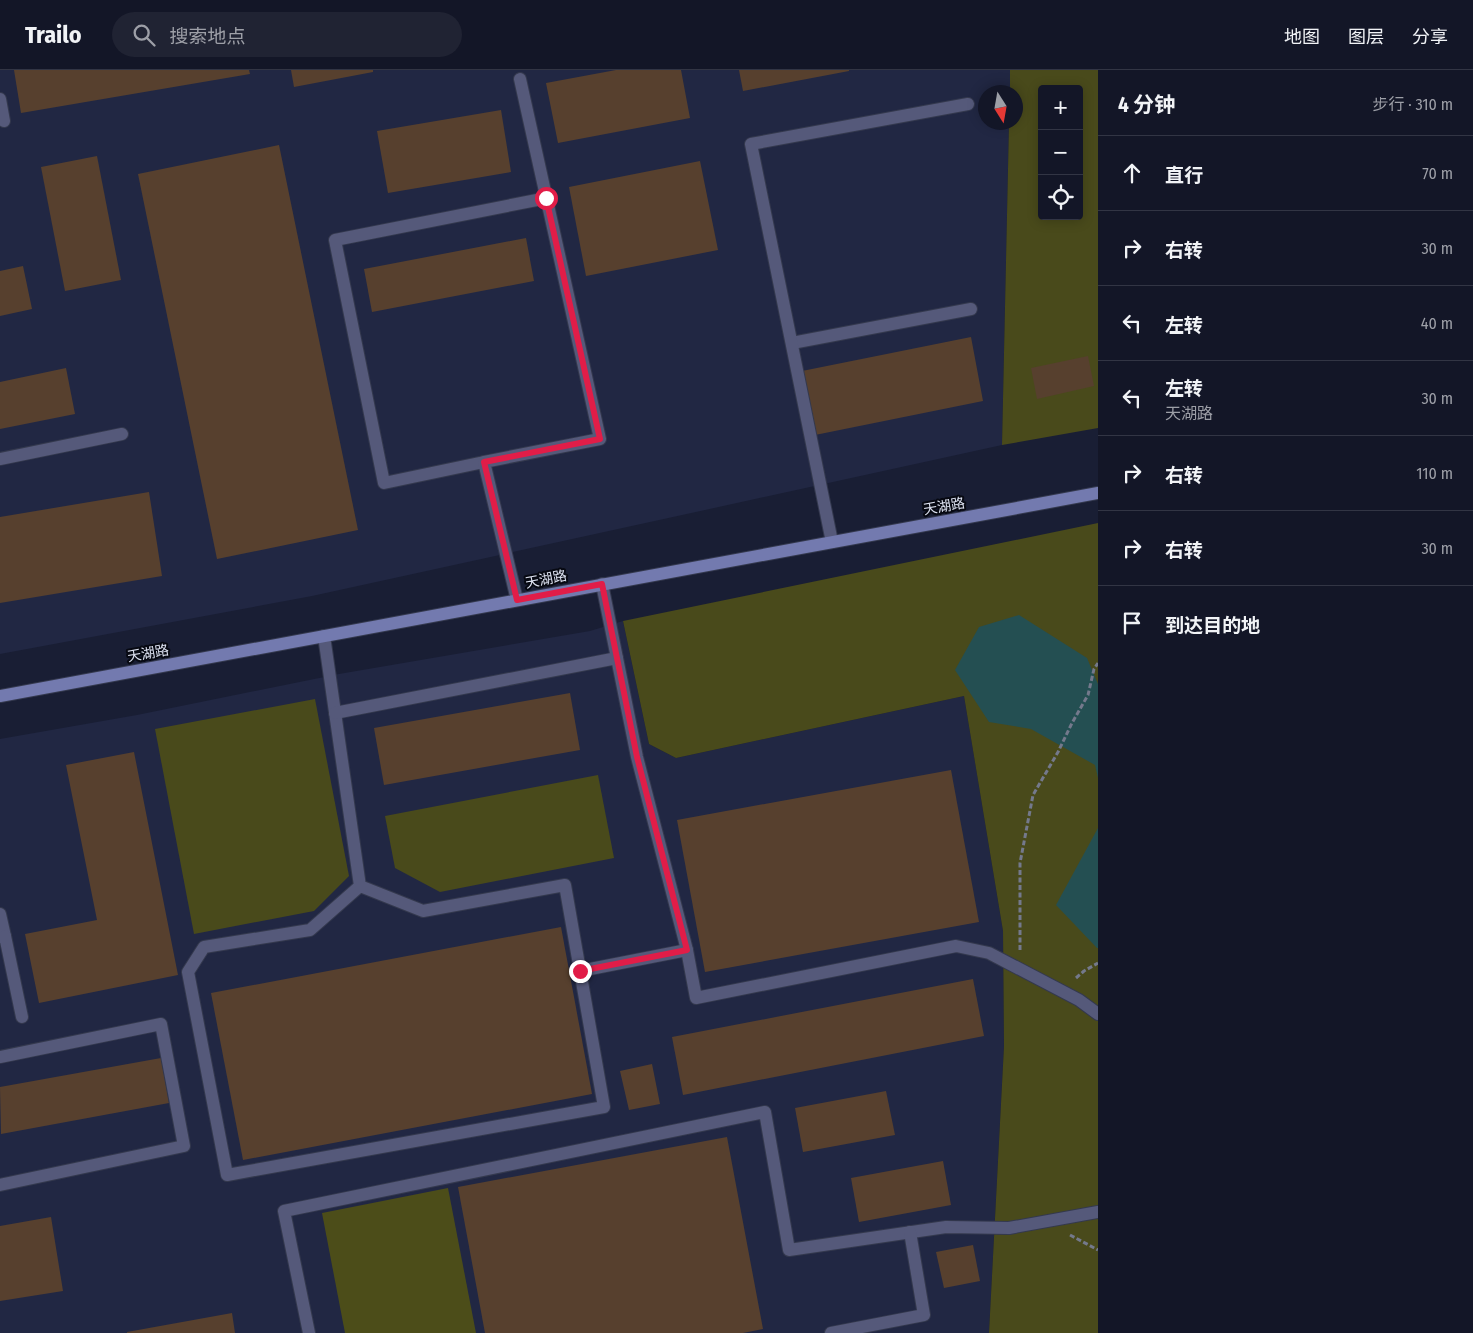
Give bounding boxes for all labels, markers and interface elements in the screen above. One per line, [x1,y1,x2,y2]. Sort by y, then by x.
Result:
search box [112,12,462,57]
text: Trailo [25,21,82,49]
icon: search [130,21,158,49]
text: 搜索地点 [170,25,246,48]
text: 地图 [1284,26,1320,48]
text: 图层 [1348,26,1384,48]
text: 分享 [1412,26,1448,48]
north arrow [978,85,1023,130]
map controls [1038,85,1083,220]
button: + [1038,85,1083,130]
text: 4 分钟 [1118,92,1175,118]
text: 步行 · 310 m [1373,95,1453,114]
button: − [1038,130,1083,175]
icon: ahead [1118,159,1146,187]
text: 直行 [1165,164,1203,187]
text: 70 m [1422,164,1453,183]
button: locate [1038,175,1083,220]
route start [535,187,558,210]
icon: right [1118,234,1146,262]
text: 右转 [1165,239,1203,262]
text: 30 m [1421,239,1453,258]
icon: left [1118,309,1146,337]
text: 左转 [1165,314,1203,337]
text: 40 m [1421,314,1453,333]
text: 左转 [1165,377,1203,400]
icon: left [1118,384,1146,412]
text: 30 m [1421,389,1453,408]
text: 天湖路 [1165,404,1213,423]
icon: right [1118,459,1146,487]
text: 右转 [1165,464,1203,487]
text: 110 m [1416,464,1453,483]
street label: 天湖路 [922,494,966,519]
icon: right [1118,534,1146,562]
text: 右转 [1165,539,1203,562]
text: 30 m [1421,539,1453,558]
street label: 天湖路 [524,567,568,592]
icon: arrive [1118,609,1146,637]
text: 到达目的地 [1165,614,1260,637]
street label: 天湖路 [126,641,170,666]
route end [569,960,592,983]

